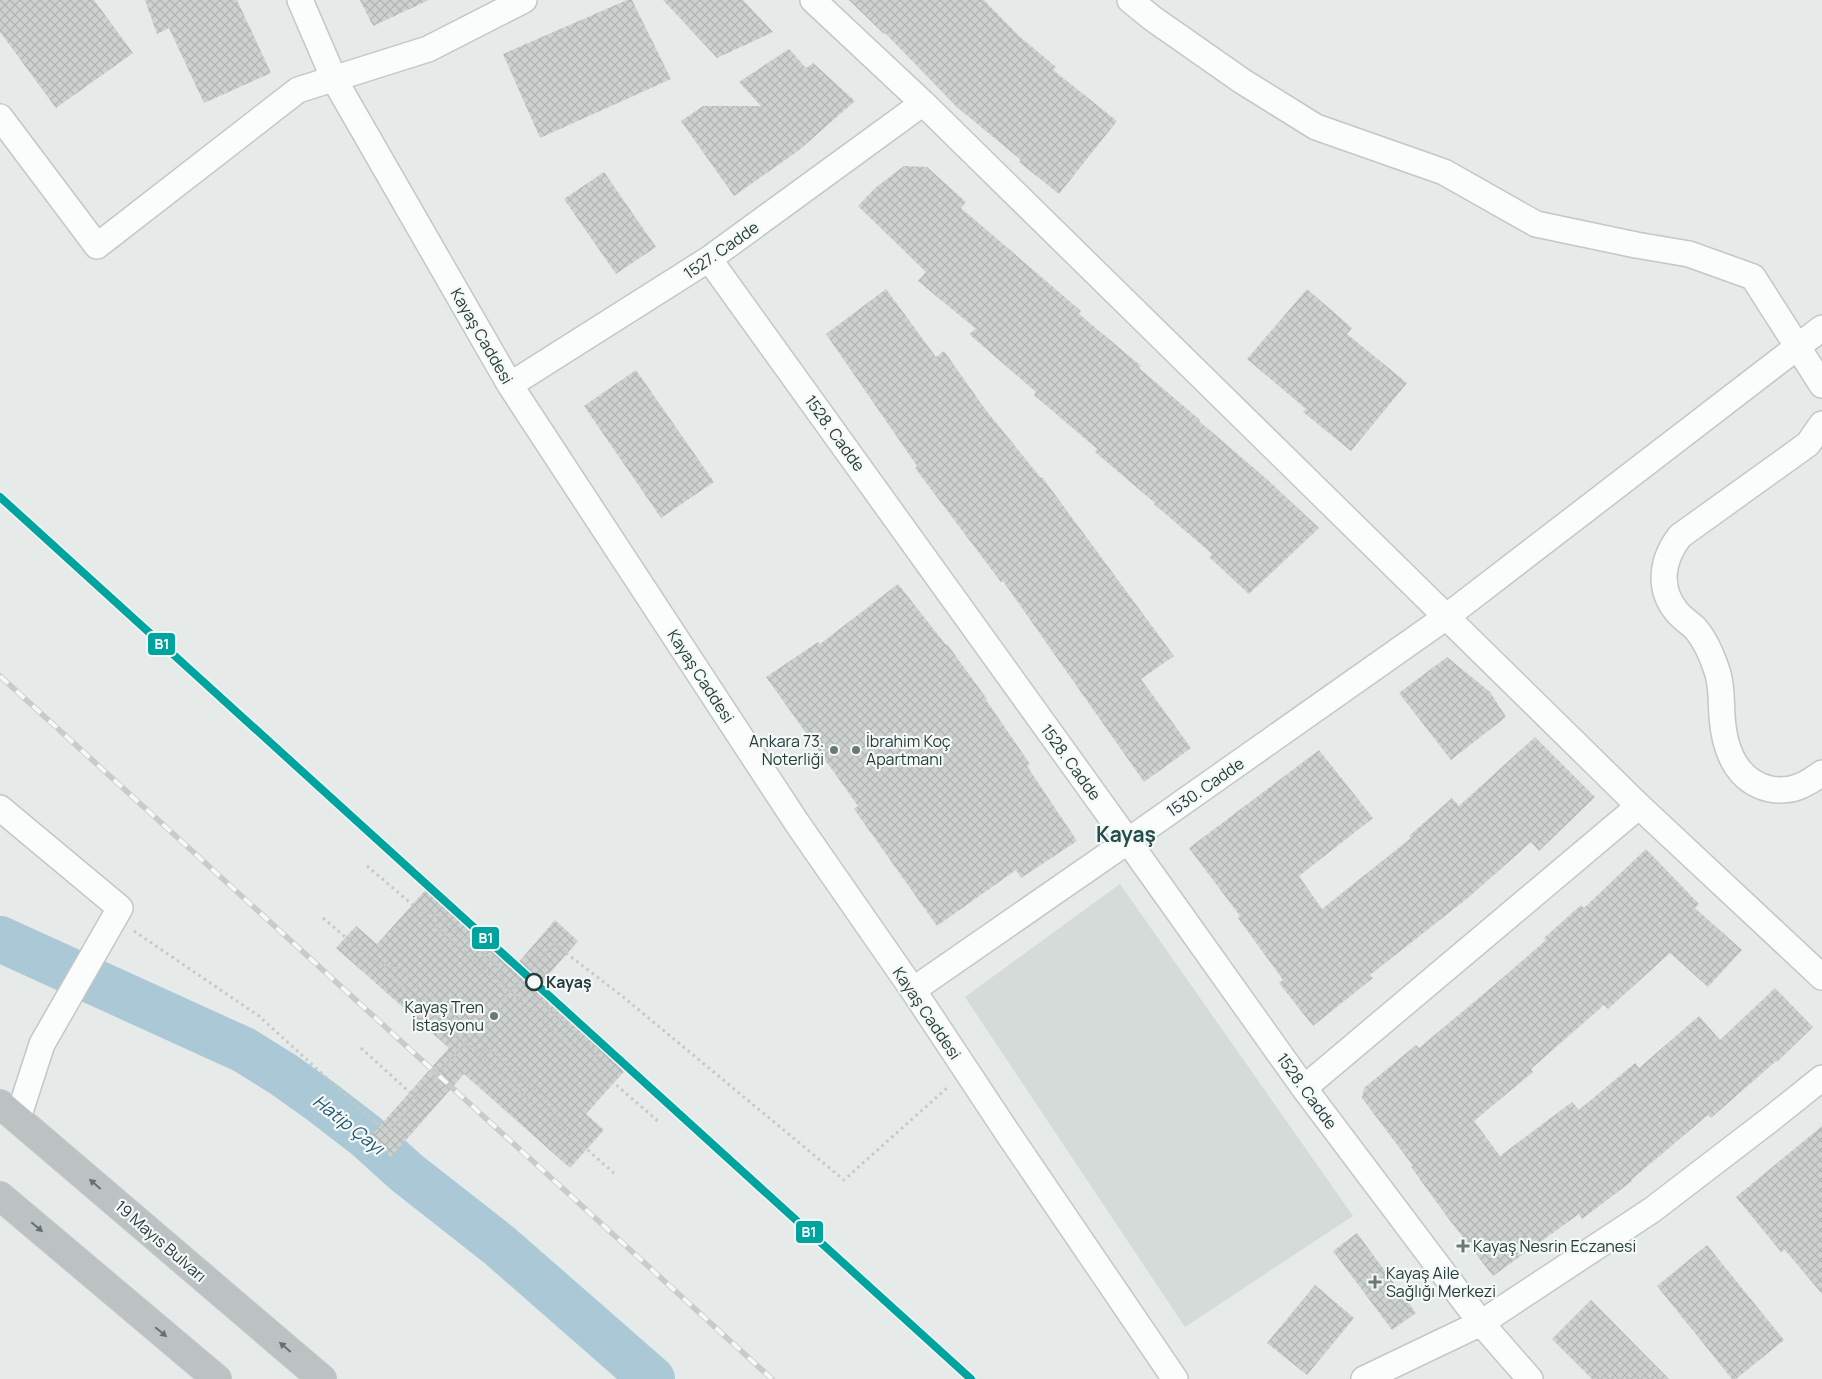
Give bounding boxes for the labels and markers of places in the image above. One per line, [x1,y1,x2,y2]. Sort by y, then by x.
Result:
place label: Ankara 73. Noterliği [749,730,824,770]
place label: İbrahim Koç Apartmanı [866,730,951,770]
marker: Ankara 73. Noterliği [828,744,840,756]
marker: İbrahim Koç Apartmanı [850,744,862,756]
place label: Kayaş [546,971,592,993]
marker: Kayaş [525,973,543,991]
place label: Kayaş Tren İstasyonu [405,996,484,1036]
marker: Kayaş Tren İstasyonu [488,1010,500,1022]
place label: Kayaş Nesrin Eczanesi [1473,1235,1636,1257]
marker: Kayaş Nesrin Eczanesi [1457,1240,1469,1252]
place label: Kayaş Aile Sağlığı Merkezi [1386,1262,1496,1302]
marker: Kayaş Aile Sağlığı Merkezi [1368,1275,1382,1289]

